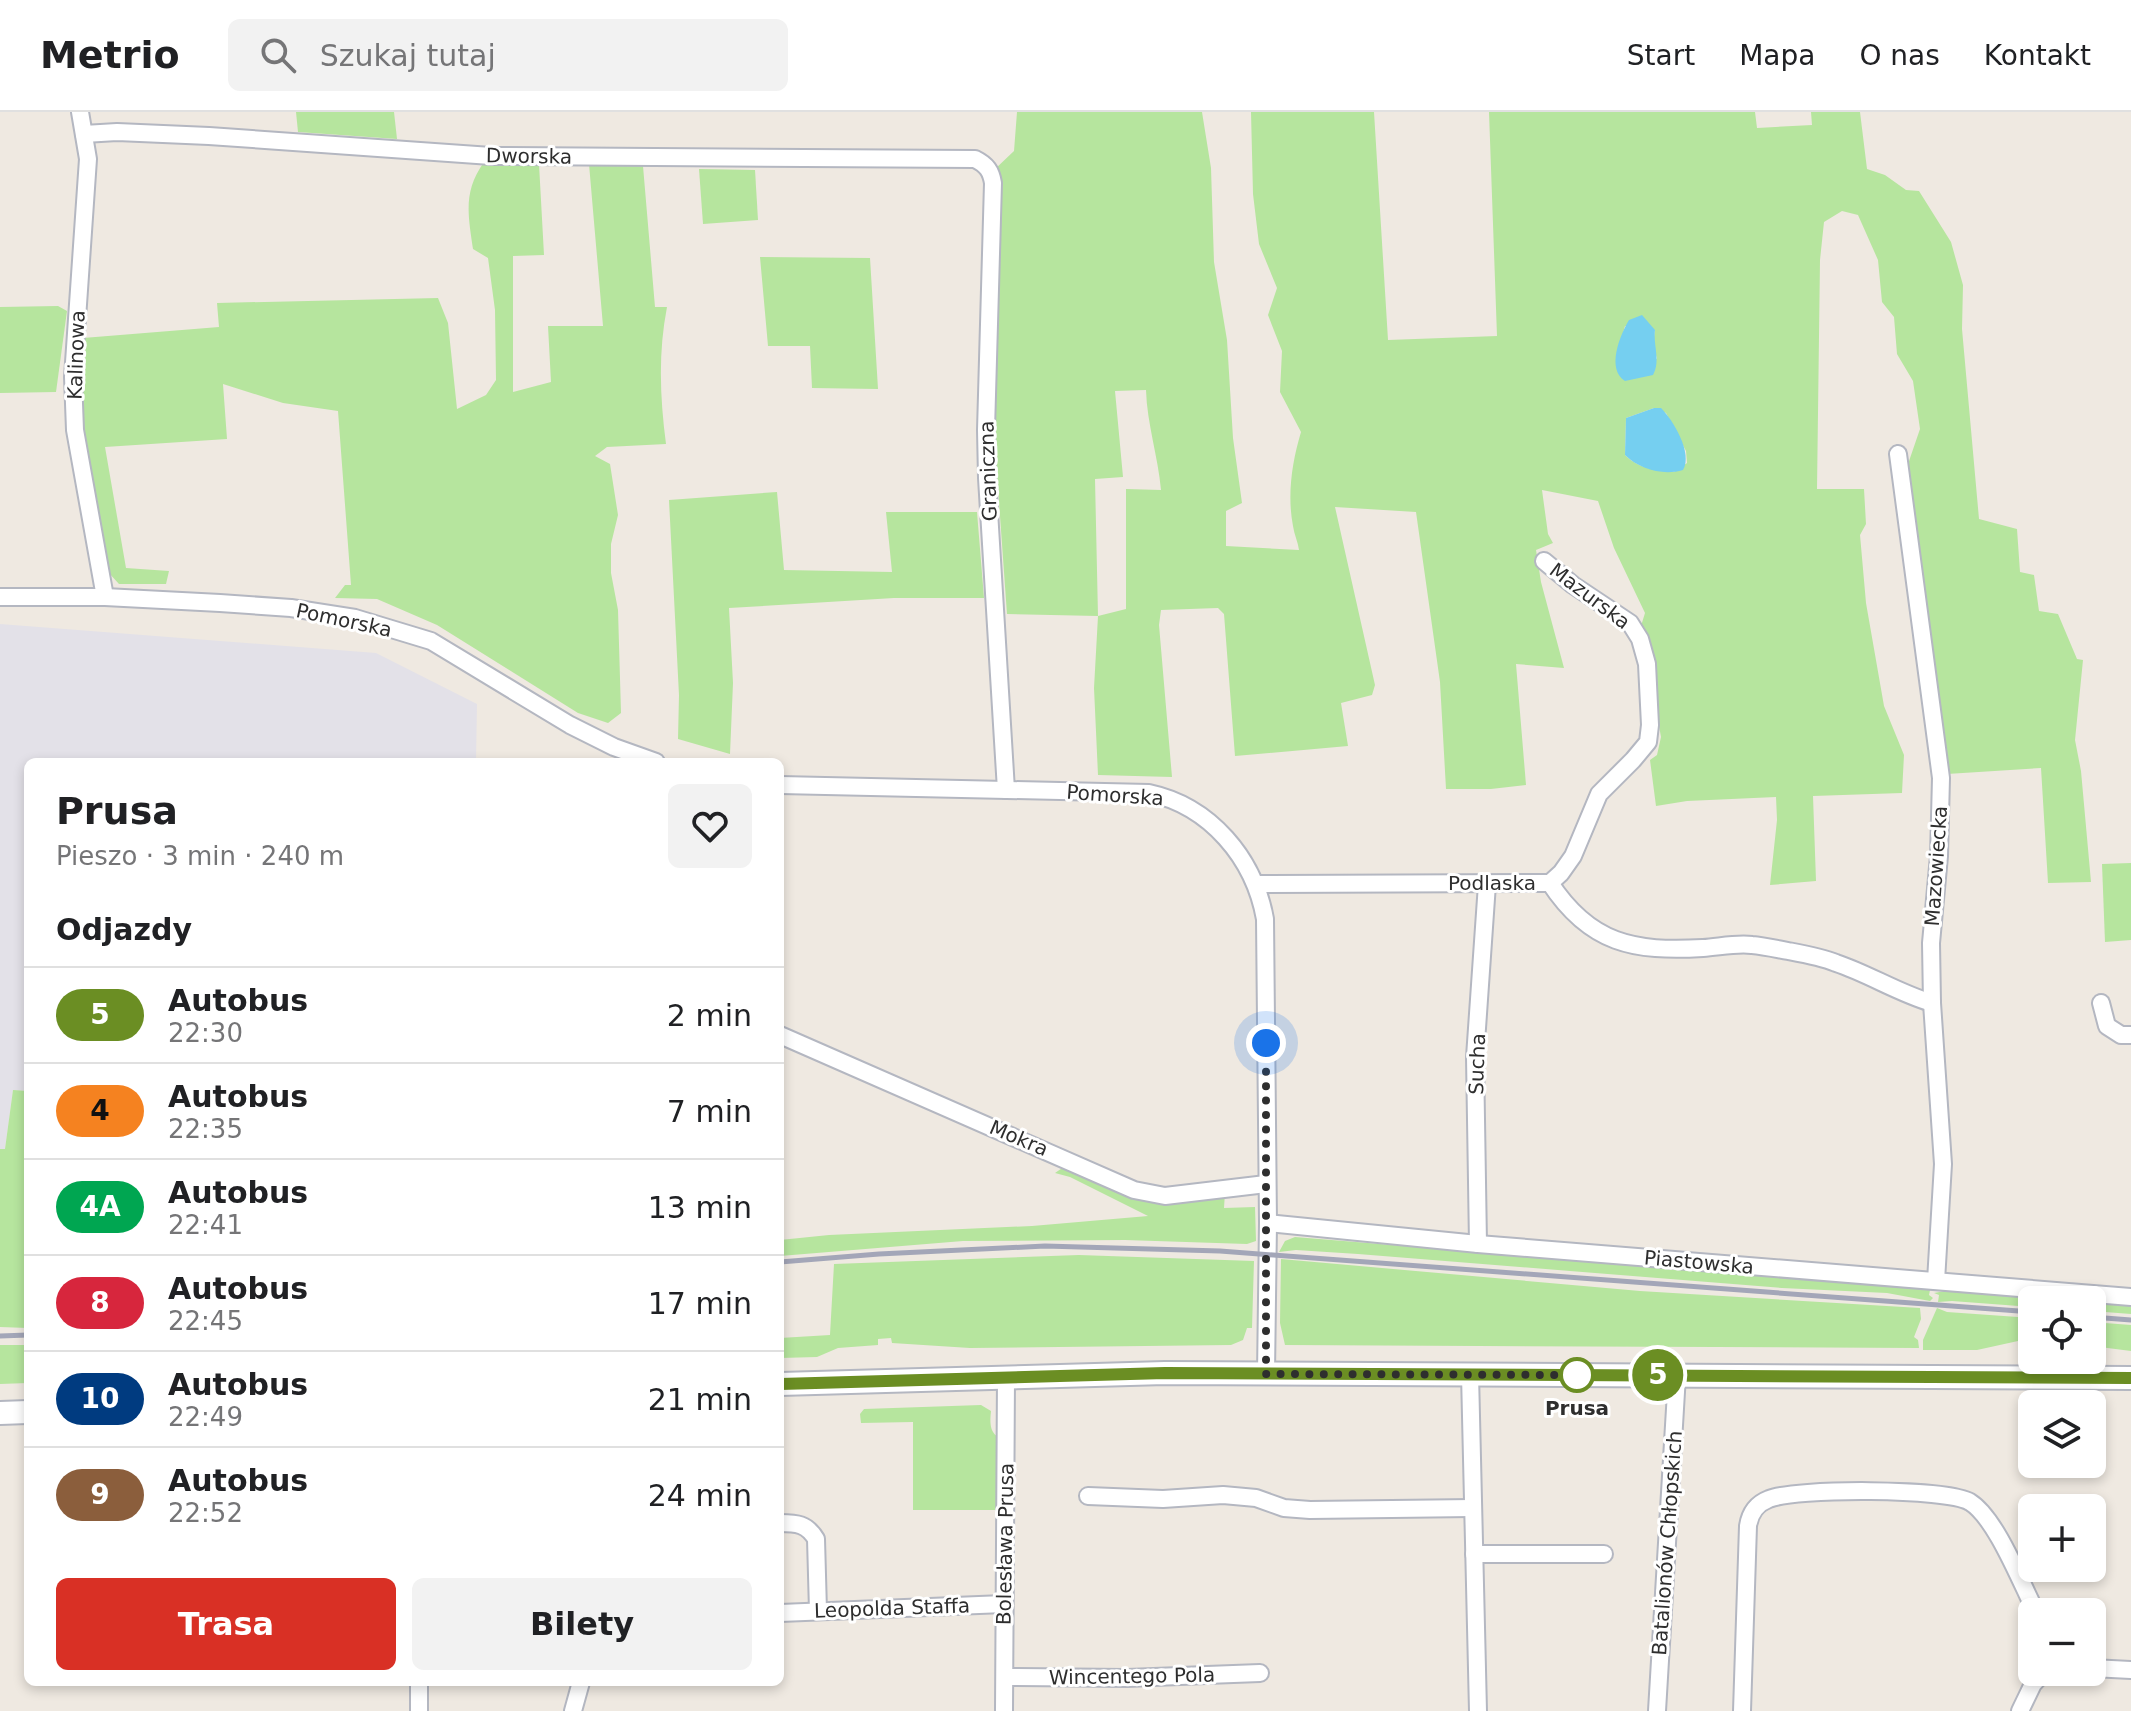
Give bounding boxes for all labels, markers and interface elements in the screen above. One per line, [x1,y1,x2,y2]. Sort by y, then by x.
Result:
search box [228,19,788,91]
text: Metrio [40,33,180,77]
icon: search [256,33,300,77]
text: Szukaj tutaj [320,38,496,73]
text: Start [1627,39,1695,72]
text: Mapa [1739,39,1815,72]
text: O nas [1859,39,1940,72]
text: Kontakt [1984,39,2091,72]
street label: Dworska [486,143,572,169]
street label: Kalinowa [62,310,90,400]
street label: Graniczna [974,420,1002,522]
street label: Mazurska [1545,558,1635,634]
street label: Pomorska [294,598,394,642]
street label: Pomorska [1066,780,1164,810]
button: heart [668,784,752,868]
text: Prusa [56,789,178,833]
street label: Mazowiecka [1920,805,1952,927]
text: Pieszo · 3 min · 240 m [56,841,344,871]
street label: Podlaska [1448,871,1536,895]
text: Odjazdy [56,912,192,947]
text: Autobus [168,983,308,1018]
text: 5 [90,998,110,1031]
text: 2 min [667,998,752,1033]
text: 22:30 [168,1018,243,1048]
your location [1246,1023,1286,1063]
street label: Sucha [1464,1033,1490,1095]
text: Autobus [168,1079,308,1114]
text: 4 [90,1094,110,1127]
text: 7 min [667,1094,752,1129]
text: 22:35 [168,1114,243,1144]
street label: Mokra [986,1115,1052,1161]
text: Autobus [168,1175,308,1210]
text: 4A [79,1190,121,1223]
text: 13 min [648,1190,752,1225]
text: 22:41 [168,1210,243,1240]
street label: Piastowska [1643,1245,1755,1279]
text: Autobus [168,1271,308,1306]
text: 8 [90,1286,110,1319]
text: 17 min [648,1286,752,1321]
map controls [2018,1286,2106,1686]
button: locate [2018,1286,2106,1374]
text: 22:45 [168,1306,243,1336]
line badge: 5 [1632,1349,1684,1401]
marker: Prusa [1560,1358,1594,1392]
text: 5 [1648,1358,1668,1391]
text: Autobus [168,1367,308,1402]
text: 10 [81,1382,119,1415]
text: 21 min [648,1382,752,1417]
button: layers [2018,1390,2106,1478]
place label: Prusa [1545,1396,1609,1420]
text: 22:49 [168,1402,243,1432]
street label: Batalionów Chłopskich [1647,1430,1687,1656]
text: Autobus [168,1463,308,1498]
street label: Bolesława Prusa [992,1463,1018,1625]
text: 9 [90,1478,110,1511]
text: 24 min [648,1478,752,1513]
button: + [2018,1494,2106,1582]
text: 22:52 [168,1498,243,1528]
button: Trasa [56,1578,396,1670]
button: Bilety [412,1578,752,1670]
street label: Leopolda Staffa [814,1593,970,1623]
button: − [2018,1598,2106,1686]
street label: Wincentego Pola [1049,1663,1215,1689]

